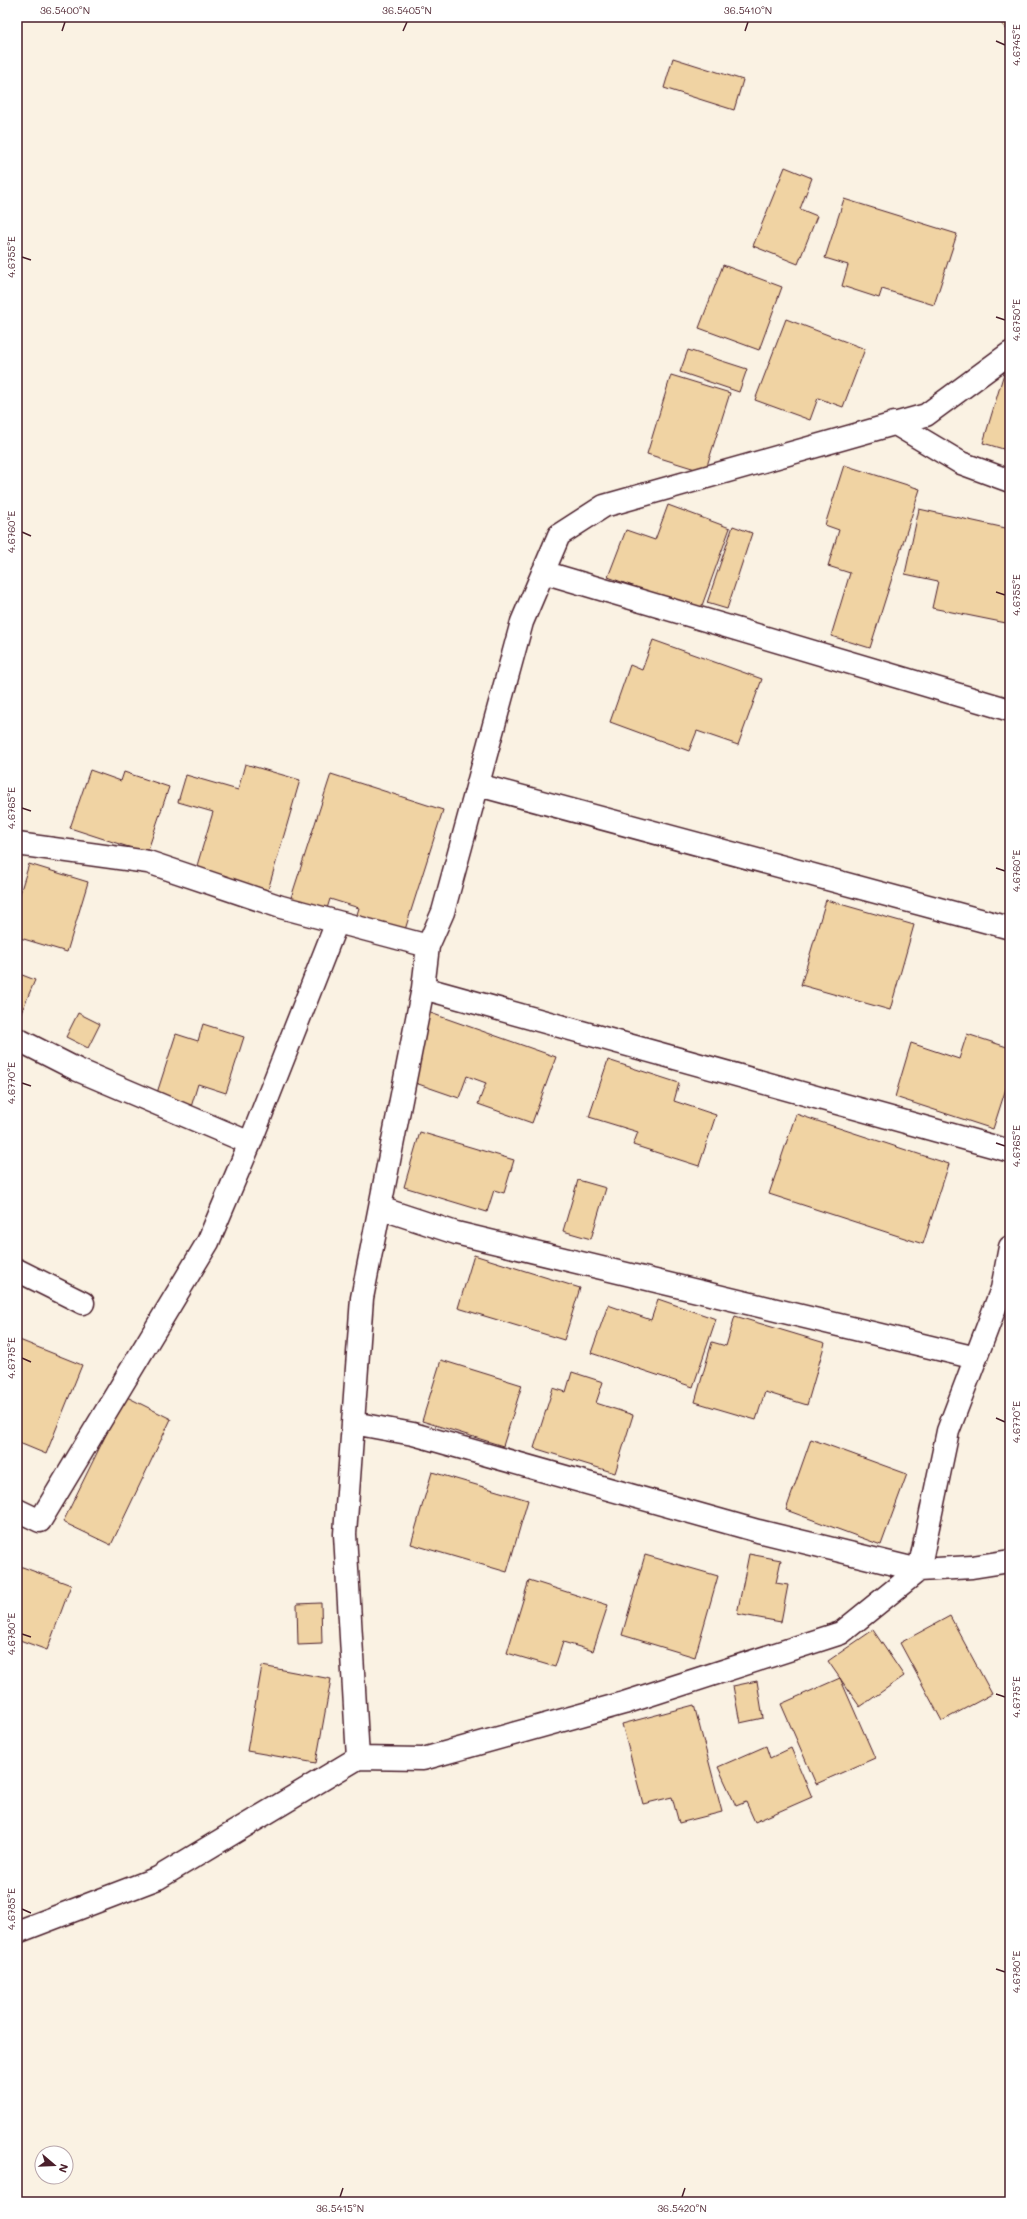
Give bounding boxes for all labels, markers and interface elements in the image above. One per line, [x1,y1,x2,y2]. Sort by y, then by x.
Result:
text: 36.5400°N [40,3,90,17]
text: 36.5405°N [382,3,432,17]
text: 36.5410°N [724,3,772,17]
text: 4.6745°E [1009,24,1023,66]
text: 4.6755°E [4,236,18,278]
text: 4.6750°E [1009,299,1023,341]
text: 4.6760°E [4,511,18,553]
text: 4.6755°E [1009,574,1023,616]
text: 4.6765°E [4,787,18,829]
text: 4.6760°E [1009,850,1023,892]
text: 4.6770°E [4,1062,18,1104]
text: 4.6765°E [1009,1125,1023,1167]
text: 4.6775°E [4,1337,18,1379]
text: 4.6770°E [1009,1401,1023,1443]
text: 4.6780°E [4,1613,18,1655]
text: 4.6775°E [1009,1676,1023,1718]
text: 4.6785°E [4,1888,18,1930]
text: 4.6780°E [1009,1951,1023,1993]
north arrow [34,2145,74,2185]
text: N [55,2162,72,2175]
text: 36.5415°N [316,2201,364,2215]
text: 36.5420°N [657,2201,707,2215]

